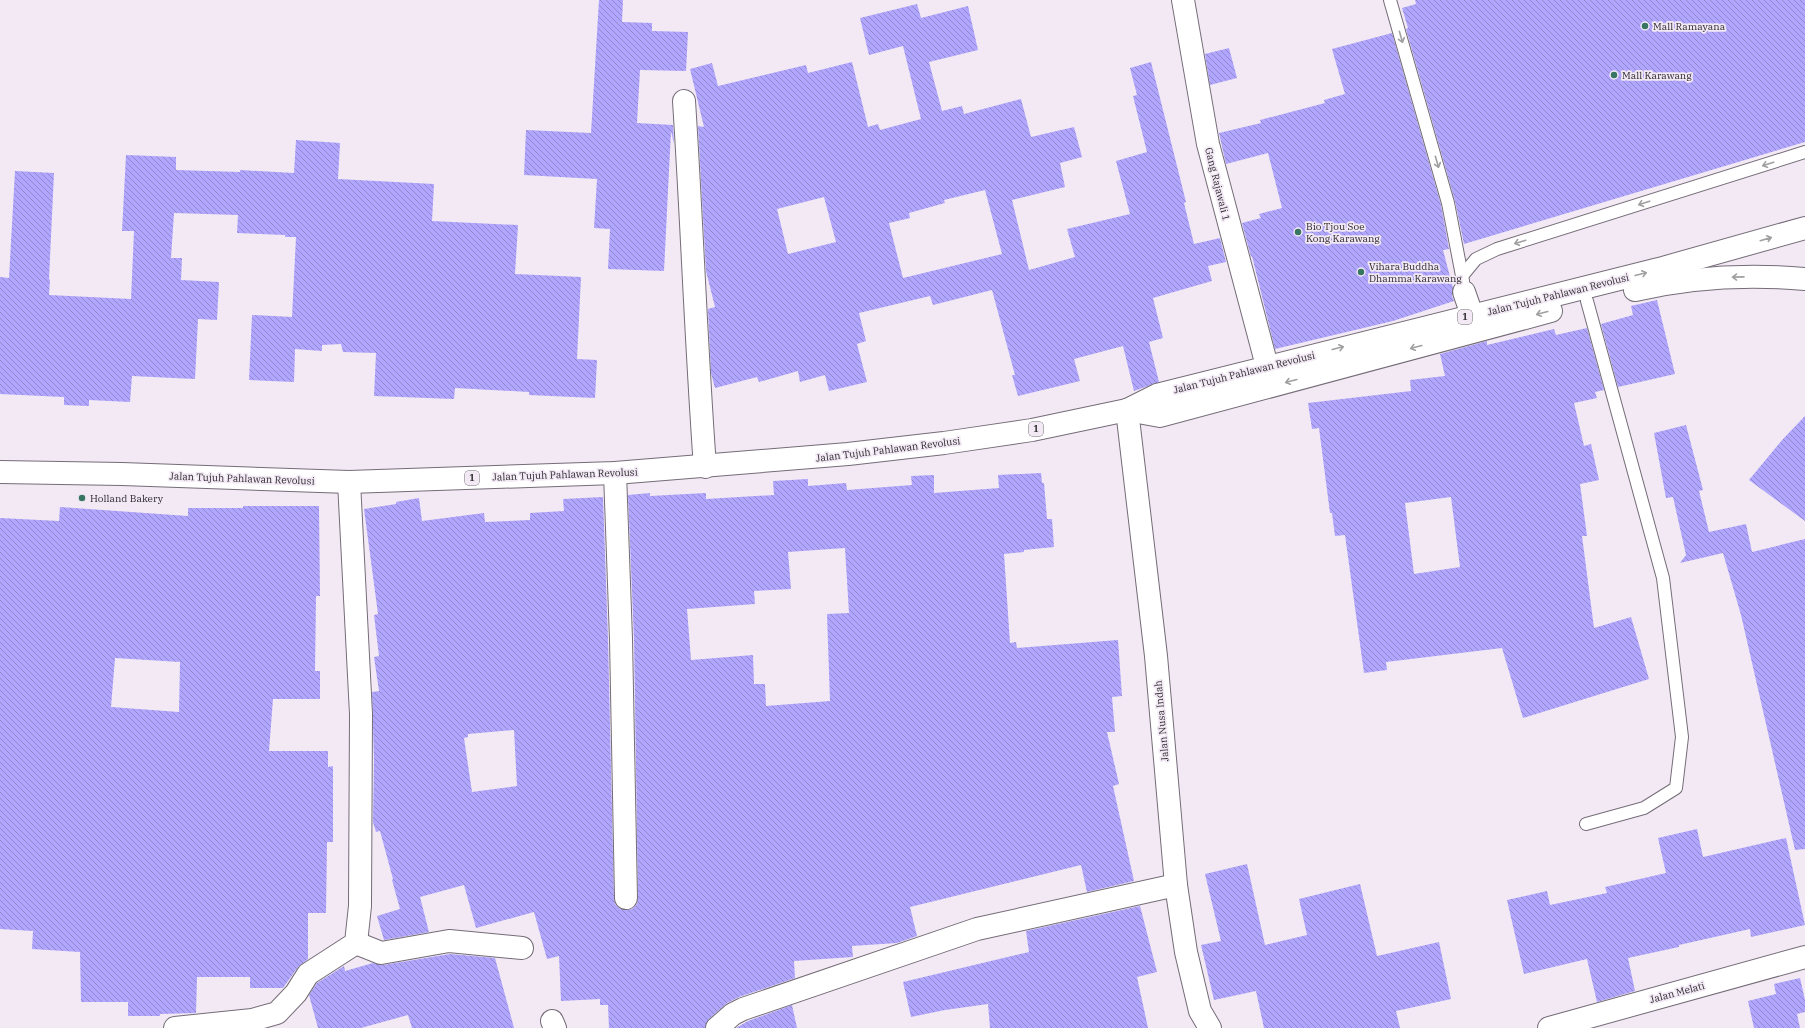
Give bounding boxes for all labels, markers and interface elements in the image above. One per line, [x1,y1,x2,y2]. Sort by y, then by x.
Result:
place label: Mall Ramayana [1653,20,1726,33]
marker: Mall Ramayana [1640,21,1650,31]
one-way arrow [1398,31,1405,44]
place label: Mall Karawang [1622,69,1692,82]
marker: Mall Karawang [1609,70,1619,80]
street label: Gang Rajawali 1 [1202,146,1233,222]
one-way arrow [1434,156,1441,169]
one-way arrow [1762,161,1775,168]
one-way arrow [1638,200,1651,207]
place label: Bio Tjou Soe Kong Karawang [1306,220,1380,245]
marker: Bio Tjou Soe Kong Karawang [1293,227,1303,237]
one-way arrow [1759,235,1772,242]
one-way arrow [1514,239,1527,246]
place label: Vihara Buddha Dhamma Karawang [1369,260,1462,285]
marker: Vihara Buddha Dhamma Karawang [1356,267,1366,277]
one-way arrow [1634,269,1647,277]
street label: Jalan Tujuh Pahlawan Revolusi [1486,271,1630,318]
one-way arrow [1732,273,1745,281]
road number: 1 [1458,310,1472,324]
one-way arrow [1536,310,1549,317]
one-way arrow [1331,344,1344,352]
one-way arrow [1410,344,1423,351]
street label: Jalan Tujuh Pahlawan Revolusi [1172,349,1316,396]
one-way arrow [1285,378,1298,385]
road number: 1 [1029,422,1043,436]
street label: Jalan Tujuh Pahlawan Revolusi [815,434,961,465]
street label: Jalan Tujuh Pahlawan Revolusi [492,465,638,484]
street label: Jalan Tujuh Pahlawan Revolusi [169,469,315,488]
road number: 1 [465,471,479,485]
place label: Holland Bakery [90,492,164,505]
marker: Holland Bakery [77,493,87,503]
street label: Jalan Nusa Indah [1151,680,1172,762]
street label: Jalan Melati [1648,979,1706,1006]

